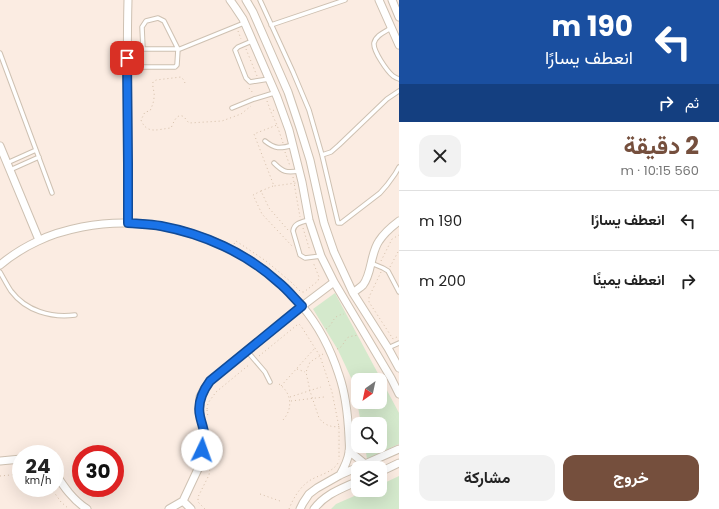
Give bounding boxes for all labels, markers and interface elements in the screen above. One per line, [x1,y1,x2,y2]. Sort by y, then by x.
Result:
text: 190 m [551,7,633,46]
icon: left [647,16,699,68]
pin [110,41,144,75]
text: انعطف يسارًا [545,45,633,70]
icon: arrive [116,47,138,69]
icon: right [655,92,677,114]
text: ثم [685,92,699,113]
text: 2 دقيقة [624,129,699,162]
button: close [419,135,461,177]
text: 560 m · 10:15 [620,161,699,180]
text: انعطف يسارًا [591,209,665,230]
text: 190 m [419,210,462,231]
icon: left [677,210,699,232]
text: انعطف يمينًا [593,269,665,290]
text: 200 m [419,270,466,291]
icon: right [677,270,699,292]
north arrow [351,373,387,409]
map controls [351,373,387,497]
button: search [351,417,387,453]
position arrow [181,429,223,471]
speed limit sign: 30 [72,445,124,497]
text: 24 [26,452,50,480]
button: مشاركة [419,455,555,501]
button: خروج [563,455,699,501]
button: layers [351,461,387,497]
text: km/h [25,473,51,488]

